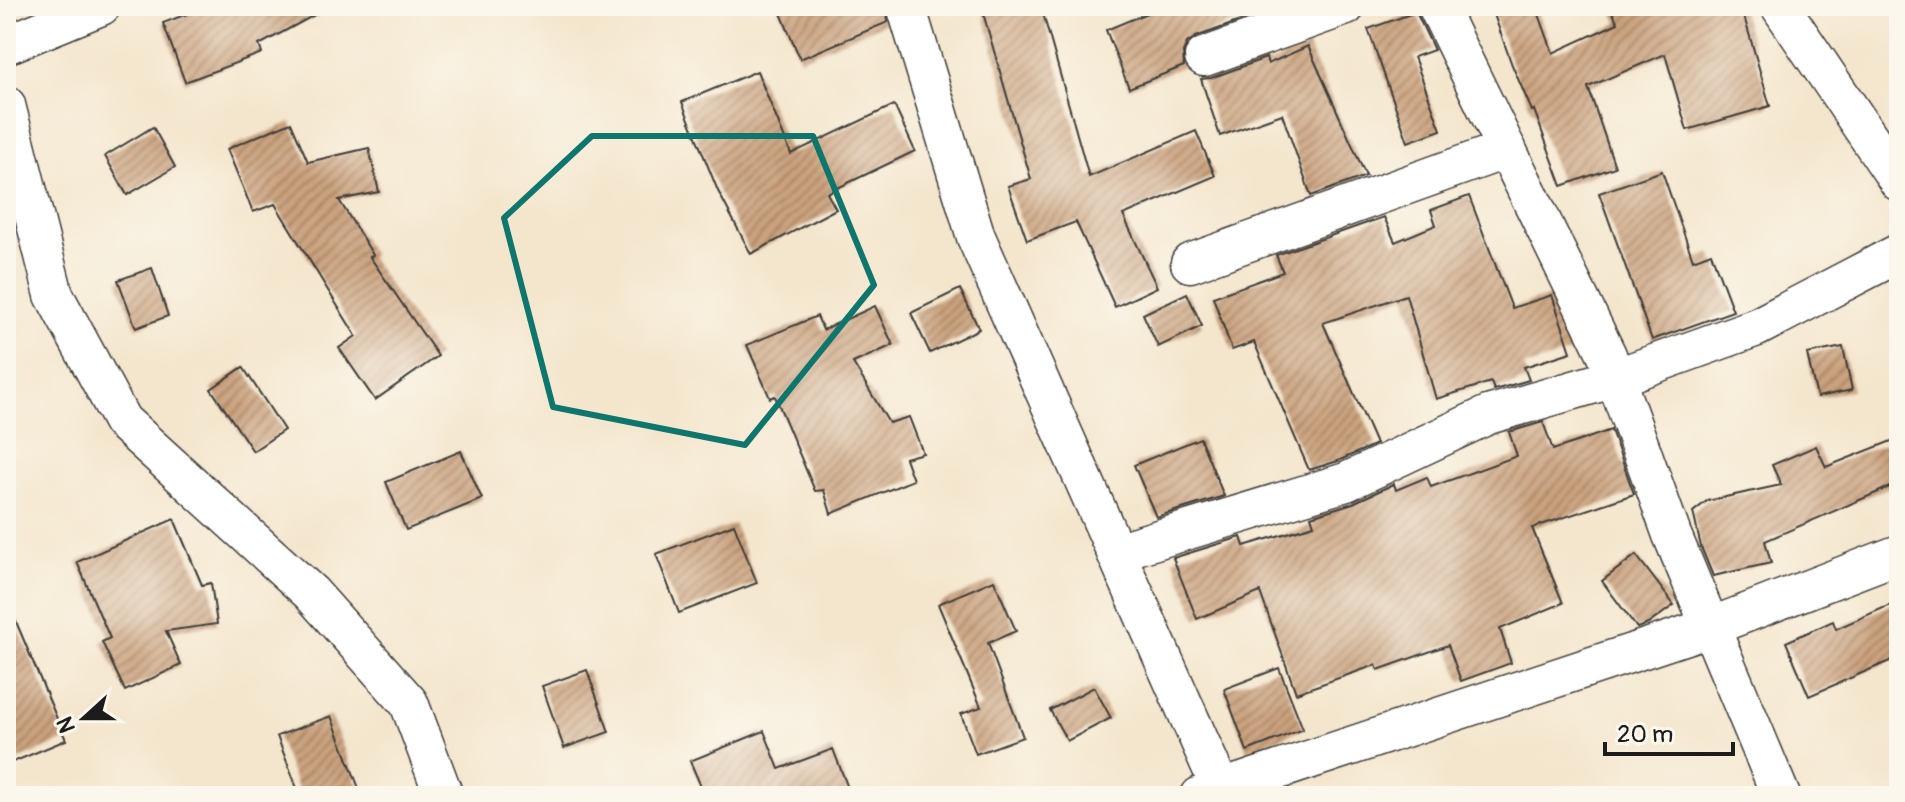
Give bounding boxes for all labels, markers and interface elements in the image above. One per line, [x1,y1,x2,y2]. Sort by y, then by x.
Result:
north arrow [44,678,124,758]
scale bar [1605,706,1733,756]
text: N [50,713,82,737]
text: 20 m [1617,720,1673,749]

